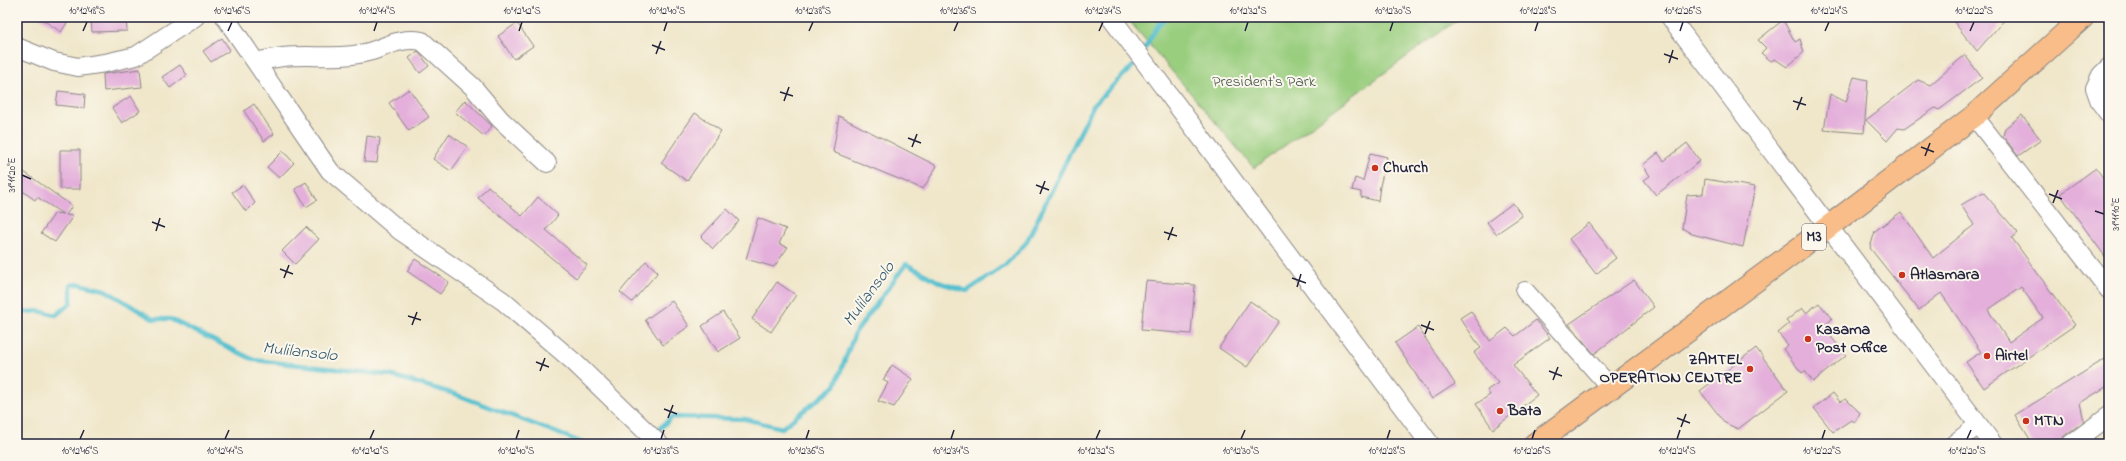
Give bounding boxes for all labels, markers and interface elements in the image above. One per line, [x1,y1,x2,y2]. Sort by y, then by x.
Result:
text: 10°12'48"S [69,4,106,19]
text: 10°12'46"S [214,4,251,19]
text: 10°12'44"S [359,4,396,19]
text: 10°12'42"S [503,4,541,19]
text: 10°12'40"S [649,4,686,19]
text: 10°12'38"S [795,4,832,19]
text: 10°12'36"S [940,4,977,19]
text: 10°12'34"S [1085,4,1122,19]
text: 10°12'32"S [1229,4,1267,19]
text: 10°12'30"S [1375,4,1412,19]
text: 10°12'28"S [1520,4,1557,19]
text: 10°12'26"S [1664,4,1702,19]
text: 10°12'24"S [1810,4,1848,19]
text: 10°12'22"S [1955,4,1994,19]
park label: President's Park [1212,70,1317,94]
place label: Church [1383,156,1429,180]
text: 31°11'20"E [5,157,20,193]
marker: Church [1370,163,1380,173]
text: 31°11'10"E [2109,197,2124,231]
road number: M3 [1802,224,1826,250]
water label: Mulilansolo [837,255,902,332]
place label: Atlasmara [1910,263,1980,287]
marker: Atlasmara [1897,270,1907,280]
place label: Kasama Post Office [1816,318,1888,360]
marker: Kasama Post Office [1803,334,1813,344]
water label: Mulilansolo [261,336,340,368]
place label: Airtel [1995,344,2028,368]
place label: ZAMTEL OPERATION CENTRE [1600,348,1743,390]
marker: Airtel [1982,351,1992,361]
marker: ZAMTEL OPERATION CENTRE [1745,364,1755,374]
place label: Bata [1507,399,1542,423]
marker: Bata [1495,406,1505,416]
place label: MTN [2034,409,2064,433]
marker: MTN [2021,416,2031,426]
text: 10°12'46"S [62,444,99,459]
text: 10°12'44"S [207,444,244,459]
text: 10°12'42"S [351,444,389,459]
text: 10°12'40"S [498,444,535,459]
text: 10°12'38"S [643,444,680,459]
text: 10°12'36"S [788,444,825,459]
text: 10°12'34"S [933,444,970,459]
text: 10°12'32"S [1077,444,1115,459]
text: 10°12'30"S [1223,444,1260,459]
text: 10°12'28"S [1369,444,1406,459]
text: 10°12'26"S [1513,444,1551,459]
text: 10°12'24"S [1658,444,1696,459]
text: 10°12'22"S [1803,444,1842,459]
text: 10°12'20"S [1948,444,1986,459]

